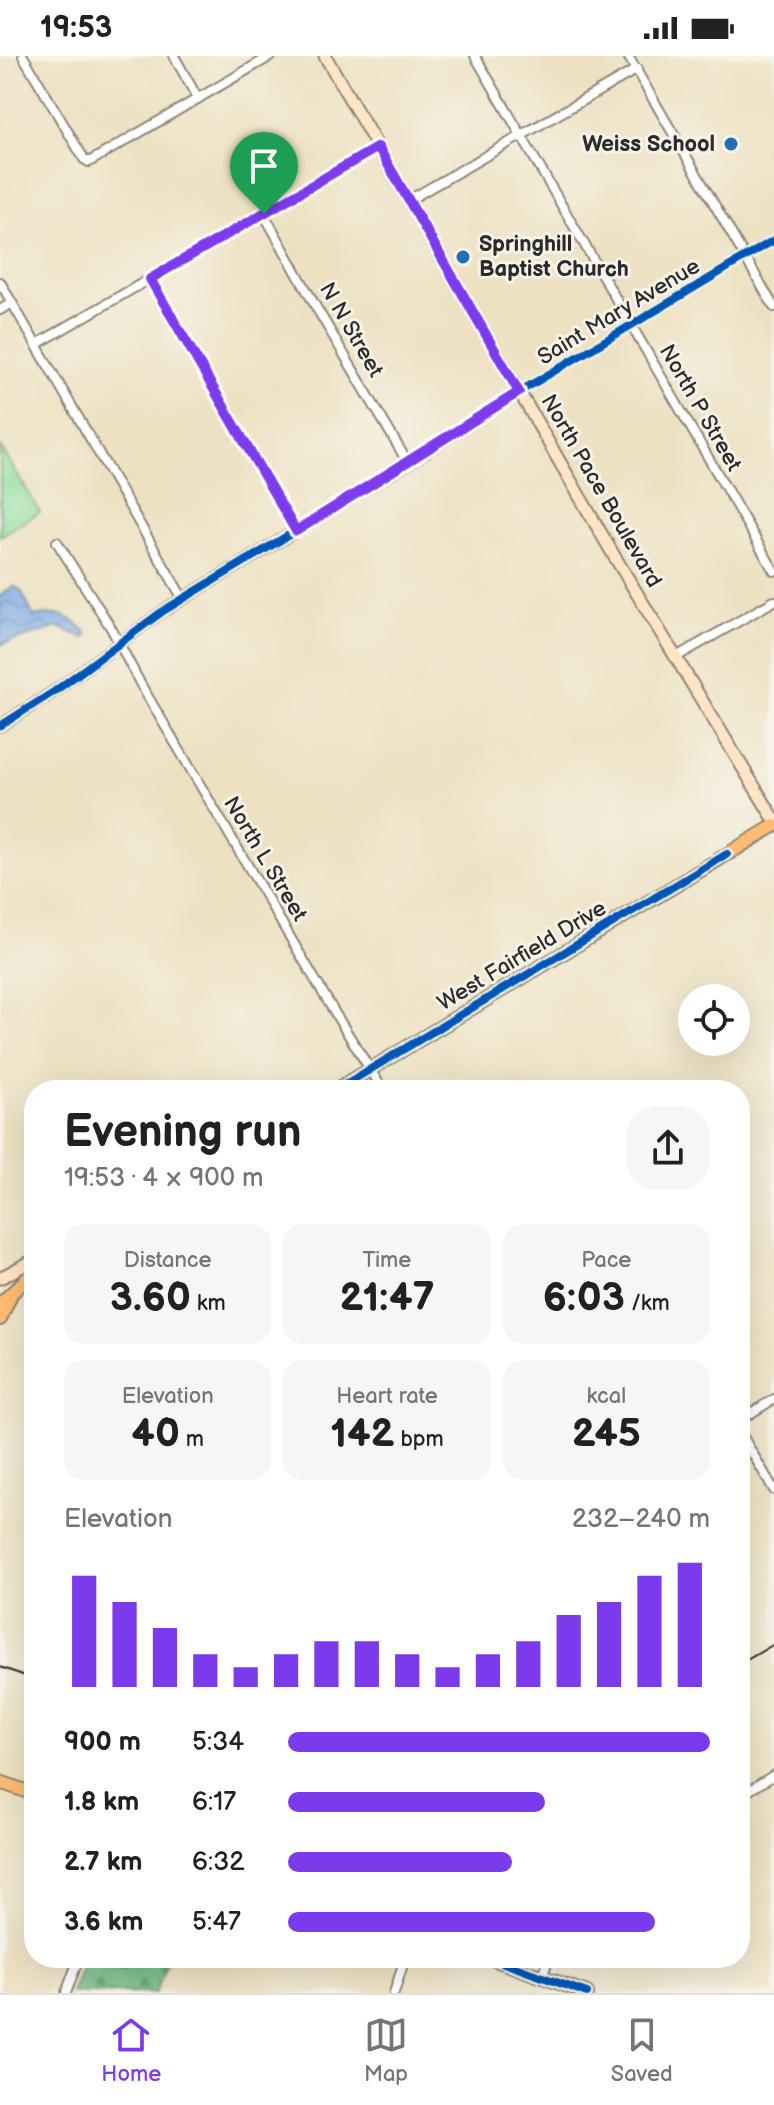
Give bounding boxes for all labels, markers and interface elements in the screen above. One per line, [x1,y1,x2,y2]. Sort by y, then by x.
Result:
text: 19:53 [40,10,112,46]
place label: Weiss School [582,131,715,158]
pin [230,132,298,214]
marker: Weiss School [722,135,740,153]
icon: arrive [242,144,286,188]
place label: Springhill Baptist Church [479,231,629,283]
marker: Springhill Baptist Church [454,248,472,266]
street label: Saint Mary Avenue [533,253,705,371]
street label: N N Street [313,278,389,382]
street label: North P Street [653,340,747,476]
street label: North Pace Boulevard [535,390,667,592]
street label: North L Street [217,792,313,926]
street label: West Fairfield Drive [433,895,611,1017]
map controls [678,984,750,1056]
button: locate [678,984,750,1056]
text: Evening run [64,1106,301,1159]
button: share [626,1106,710,1190]
text: 19:53 · 4 × 900 m [64,1163,263,1194]
text: Distance [124,1247,212,1274]
text: Time [363,1247,411,1274]
text: Pace [581,1247,631,1274]
text: 3.60 [110,1274,191,1322]
text: 21:47 [339,1274,435,1322]
text: 6:03 [543,1274,625,1322]
text: km [191,1290,226,1317]
text: /km [625,1290,670,1317]
text: Elevation [122,1383,214,1410]
text: Heart rate [336,1383,438,1410]
text: kcal [587,1383,626,1410]
text: 40 [131,1410,180,1458]
text: 142 [330,1410,395,1458]
text: 245 [572,1410,641,1458]
text: m [180,1426,204,1453]
text: bpm [395,1426,444,1453]
text: Elevation [64,1504,172,1535]
text: 232–240 m [572,1504,710,1535]
text: 900 m [64,1727,141,1758]
text: 5:34 [192,1727,244,1758]
text: 1.8 km [64,1787,139,1818]
text: 6:17 [192,1787,236,1818]
text: 2.7 km [64,1847,142,1878]
text: 6:32 [192,1847,244,1878]
text: 3.6 km [64,1907,143,1938]
text: 5:47 [192,1907,241,1938]
tab: Home [101,2013,161,2088]
tab: Map [364,2013,408,2088]
tab: Saved [611,2013,673,2088]

